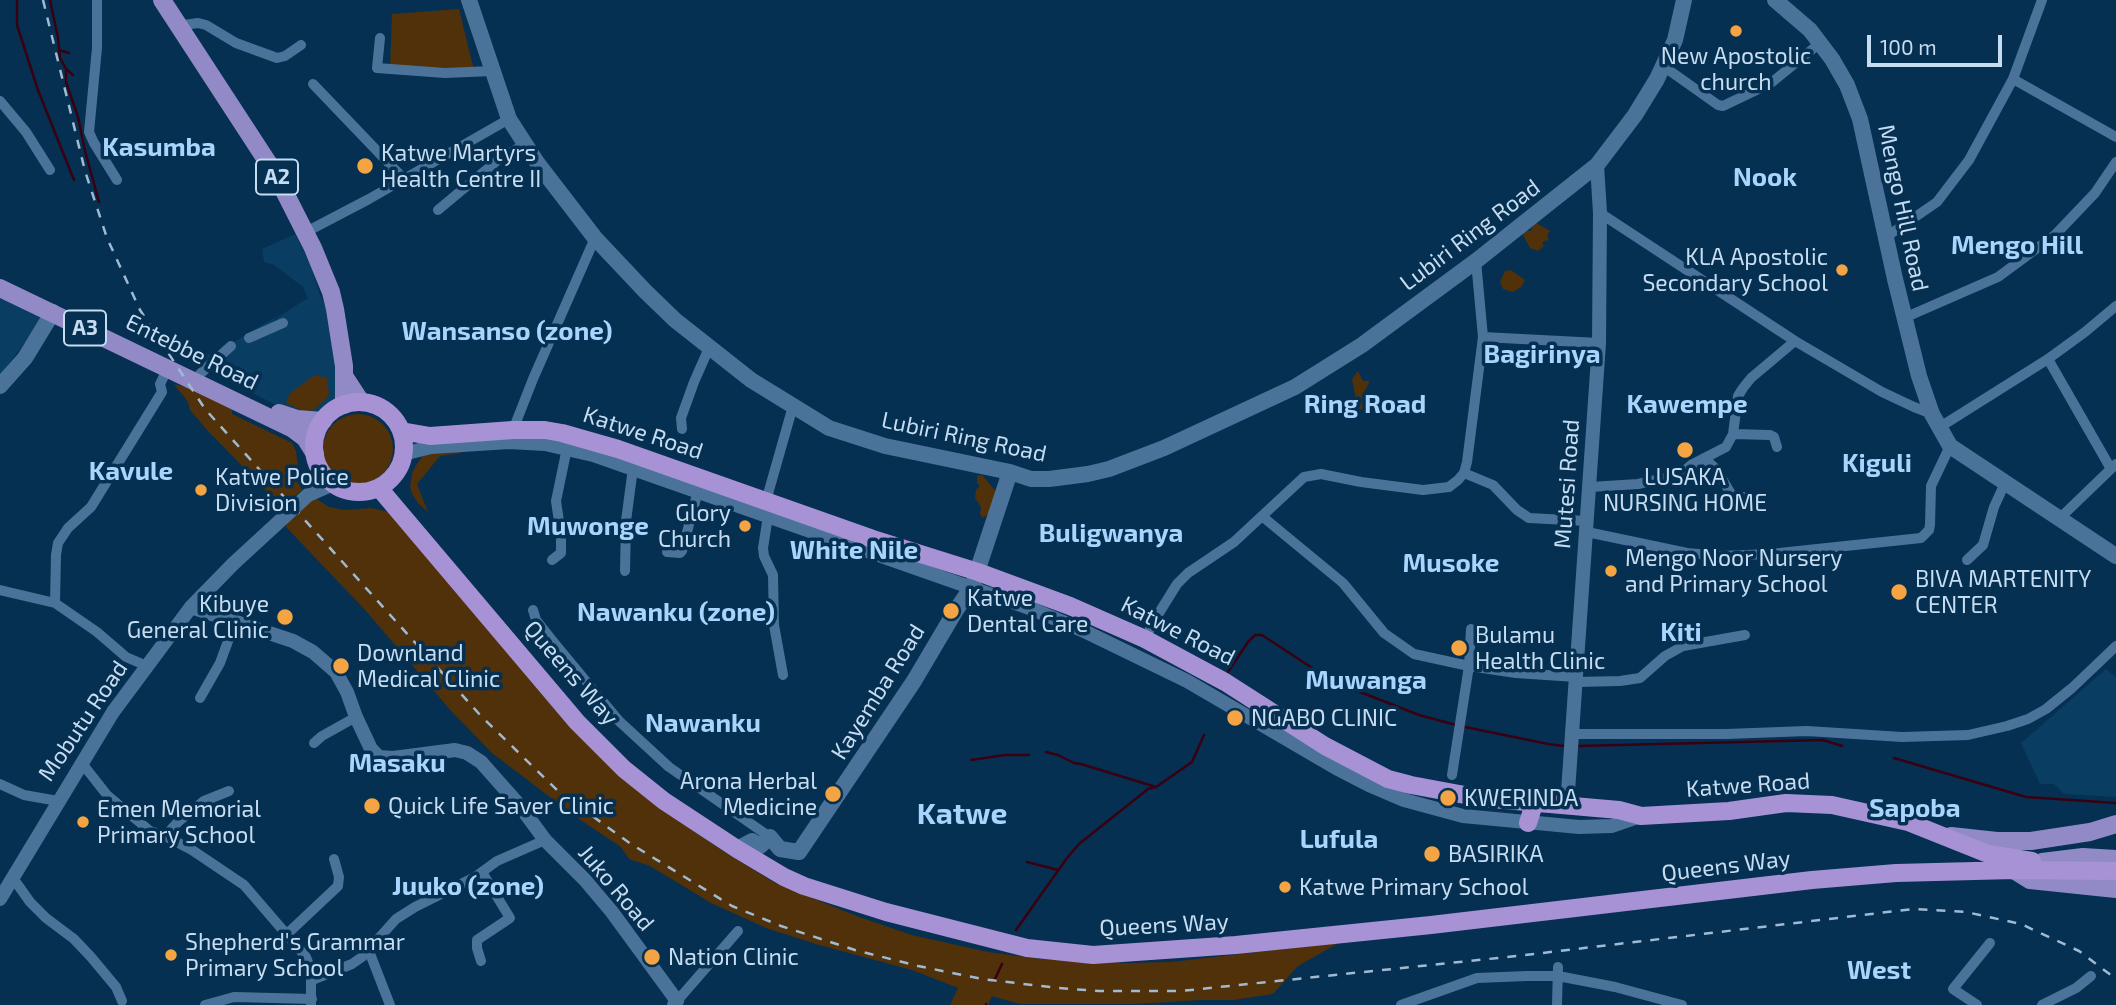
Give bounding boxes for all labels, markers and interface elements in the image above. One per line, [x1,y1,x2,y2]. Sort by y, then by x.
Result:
scale bar [1871,21,2006,65]
marker: New Apostolic church [1728,23,1744,39]
text: 100 m [1880,34,1937,59]
place label: New Apostolic church [1661,42,1811,96]
street label: Mengo Hill Road [1872,122,1934,294]
district label: Kasumba [102,131,216,163]
place label: Katwe Martyrs Health Centre II [381,139,541,193]
marker: Katwe Martyrs Health Centre II [355,156,375,176]
road number: A2 [256,160,298,194]
district label: Nook [1733,161,1797,193]
street label: Lubiri Ring Road [1395,173,1545,297]
district label: Mengo Hill [1951,229,2083,261]
place label: KLA Apostolic Secondary School [1642,243,1828,297]
marker: KLA Apostolic Secondary School [1834,262,1850,278]
street label: Entebbe Road [121,308,263,396]
road number: A3 [64,310,106,346]
district label: Wansanso (zone) [402,315,612,347]
district label: Bagirinya [1484,338,1600,370]
district label: Ring Road [1304,388,1426,420]
district label: Kawempe [1626,388,1748,420]
street label: Katwe Road [580,401,706,465]
street label: Lubiri Ring Road [879,406,1049,468]
street label: Mutesi Road [1549,418,1585,550]
marker: LUSAKA NURSING HOME [1675,440,1695,460]
district label: Kiguli [1842,447,1912,479]
district label: Kavule [89,455,173,487]
place label: Katwe Police Division [215,463,349,517]
place label: LUSAKA NURSING HOME [1603,463,1767,517]
marker: Katwe Police Division [193,482,209,498]
place label: Glory Church [658,499,731,553]
district label: Muwonge [527,510,649,542]
district label: Buligwanya [1039,517,1183,549]
marker: Glory Church [737,518,753,534]
district label: White Nile [790,534,918,566]
place label: Mengo Noor Nursery and Primary School [1625,544,1842,598]
district label: Musoke [1402,547,1500,579]
marker: Mengo Noor Nursery and Primary School [1603,563,1619,579]
place label: BIVA MARTENITY CENTER [1915,565,2091,619]
marker: BIVA MARTENITY CENTER [1889,582,1909,602]
place label: Katwe Dental Care [967,584,1088,638]
place label: Kibuye General Clinic [127,590,269,644]
street label: Katwe Road [1116,590,1240,672]
district label: Nawanku (zone) [577,596,775,628]
marker: Katwe Dental Care [941,601,961,621]
marker: Kibuye General Clinic [275,607,295,627]
street label: Queens Way [518,615,624,731]
district label: Kiti [1660,616,1702,648]
street label: Kayemba Road [825,619,931,765]
place label: Bulamu Health Clinic [1475,621,1605,675]
marker: Bulamu Health Clinic [1449,638,1469,658]
place label: Downland Medical Clinic [357,639,500,693]
street label: Mobutu Road [33,655,133,787]
marker: Downland Medical Clinic [331,656,351,676]
district label: Muwanga [1305,664,1427,696]
place label: NGABO CLINIC [1251,704,1397,732]
district label: Nawanku [645,707,761,739]
marker: NGABO CLINIC [1225,708,1245,728]
district label: Masaku [348,747,446,779]
place label: Arona Herbal Medicine [680,767,817,821]
street label: Katwe Road [1685,767,1811,803]
marker: Arona Herbal Medicine [823,784,843,804]
place label: KWERINDA [1464,784,1578,812]
marker: KWERINDA [1438,788,1458,808]
place label: Quick Life Saver Clinic [388,792,614,820]
district label: Sapoba [1869,792,1961,824]
place label: Emen Memorial Primary School [97,795,261,849]
marker: Quick Life Saver Clinic [362,796,382,816]
district label: Katwe [917,796,1007,832]
marker: Emen Memorial Primary School [75,814,91,830]
district label: Lufula [1300,823,1378,855]
street label: Juko Road [572,840,660,936]
place label: BASIRIKA [1448,840,1544,868]
marker: BASIRIKA [1422,844,1442,864]
street label: Queens Way [1660,844,1792,888]
district label: Juuko (zone) [392,870,544,902]
place label: Katwe Primary School [1299,873,1529,901]
marker: Katwe Primary School [1277,879,1293,895]
street label: Queens Way [1099,908,1229,942]
place label: Shepherd's Grammar Primary School [185,928,405,982]
place label: Nation Clinic [668,943,799,971]
marker: Shepherd's Grammar Primary School [163,947,179,963]
marker: Nation Clinic [642,947,662,967]
district label: West [1847,954,1911,986]

